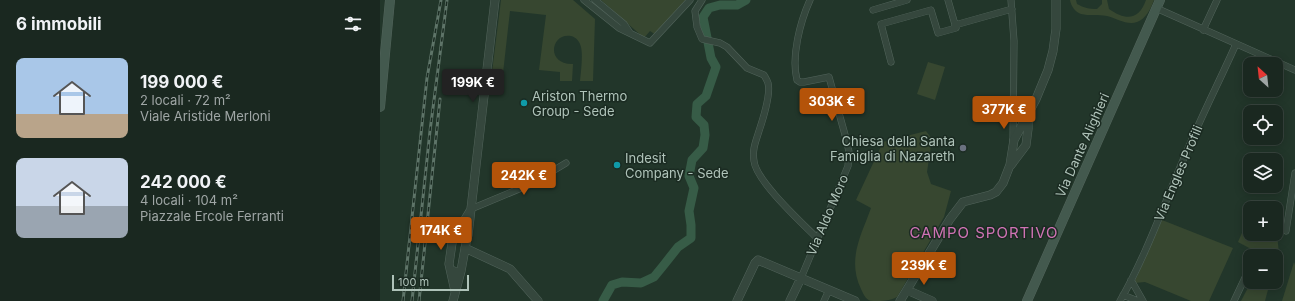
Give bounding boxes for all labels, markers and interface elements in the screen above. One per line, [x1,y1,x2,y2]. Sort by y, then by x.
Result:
icon: filters [342,13,364,35]
text: 6 immobili [16,14,102,34]
north arrow [1243,57,1283,97]
map controls [1243,57,1283,289]
pin: 199K € [440,69,506,103]
text: 199 000 € [140,72,224,92]
icon: home [48,74,96,122]
text: 199K € [451,74,495,90]
place label: Ariston Thermo Group - Sede [532,88,627,119]
pin: 303K € [799,88,865,122]
street label: Via Dante Alighieri [1052,90,1112,200]
text: 2 locali · 72 m² [140,92,231,108]
text: 303K € [809,93,855,109]
pin: 377K € [971,96,1037,130]
marker: Ariston Thermo Group - Sede [519,98,529,108]
text: 377K € [981,101,1027,117]
button: locate [1243,105,1283,145]
text: Viale Aristide Merloni [140,108,271,124]
street label: Via Engles Profili [1151,123,1205,223]
place label: Chiesa della Santa Famiglia di Nazareth [830,133,955,164]
marker: Chiesa della Santa Famiglia di Nazareth [958,143,968,153]
place label: Indesit Company - Sede [625,150,729,181]
button: layers [1243,153,1283,193]
marker: Indesit Company - Sede [612,160,622,170]
pin: 242K € [491,162,557,196]
text: 242K € [501,167,547,183]
text: 242 000 € [140,172,227,192]
street label: Via Aldo Moro [803,172,851,258]
icon: home [48,174,96,222]
text: 4 locali · 104 m² [140,192,238,208]
button: + [1243,201,1283,241]
text: Piazzale Ercole Ferranti [140,208,284,224]
pin: 174K € [408,217,474,251]
text: 174K € [420,222,462,238]
district label: CAMPO SPORTIVO [909,223,1059,242]
button: − [1243,249,1283,289]
pin: 239K € [891,252,957,286]
text: 239K € [901,257,947,273]
scale bar [392,273,469,292]
text: 100 m [398,275,429,289]

